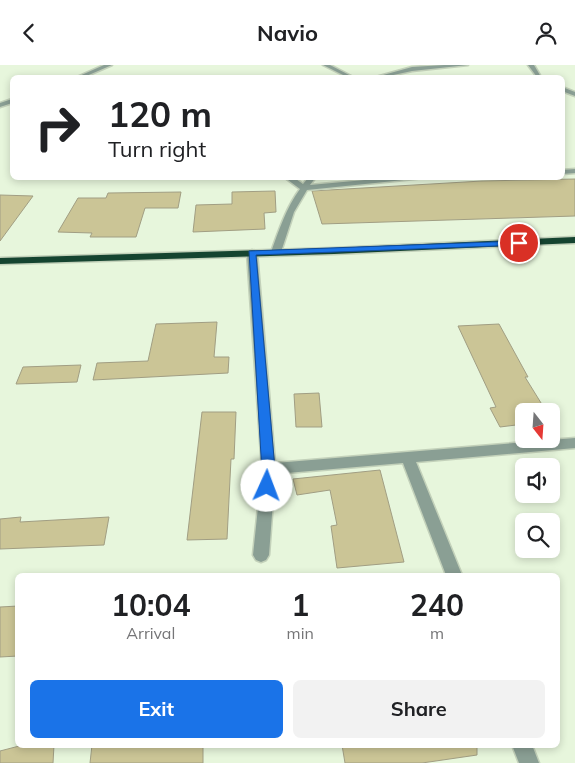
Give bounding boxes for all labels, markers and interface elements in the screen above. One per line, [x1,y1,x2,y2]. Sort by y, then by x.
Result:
icon: back [15,19,43,47]
text: Navio [257,19,318,47]
icon: person [532,19,560,47]
text: 120 m [108,92,212,136]
icon: right [25,95,90,160]
text: Turn right [108,135,206,163]
pin [498,222,540,264]
icon: arrive [505,229,533,257]
north arrow [515,403,560,447]
map controls [515,403,560,558]
button: sound [515,458,560,503]
position arrow [240,459,292,511]
button: search [515,513,560,558]
text: 10:04 [111,586,191,624]
text: 1 [291,586,309,624]
text: 240 [410,586,464,624]
text: Arrival [126,623,175,643]
text: min [287,623,314,643]
text: m [430,623,444,643]
button: Exit [30,680,283,738]
button: Share [293,680,545,738]

